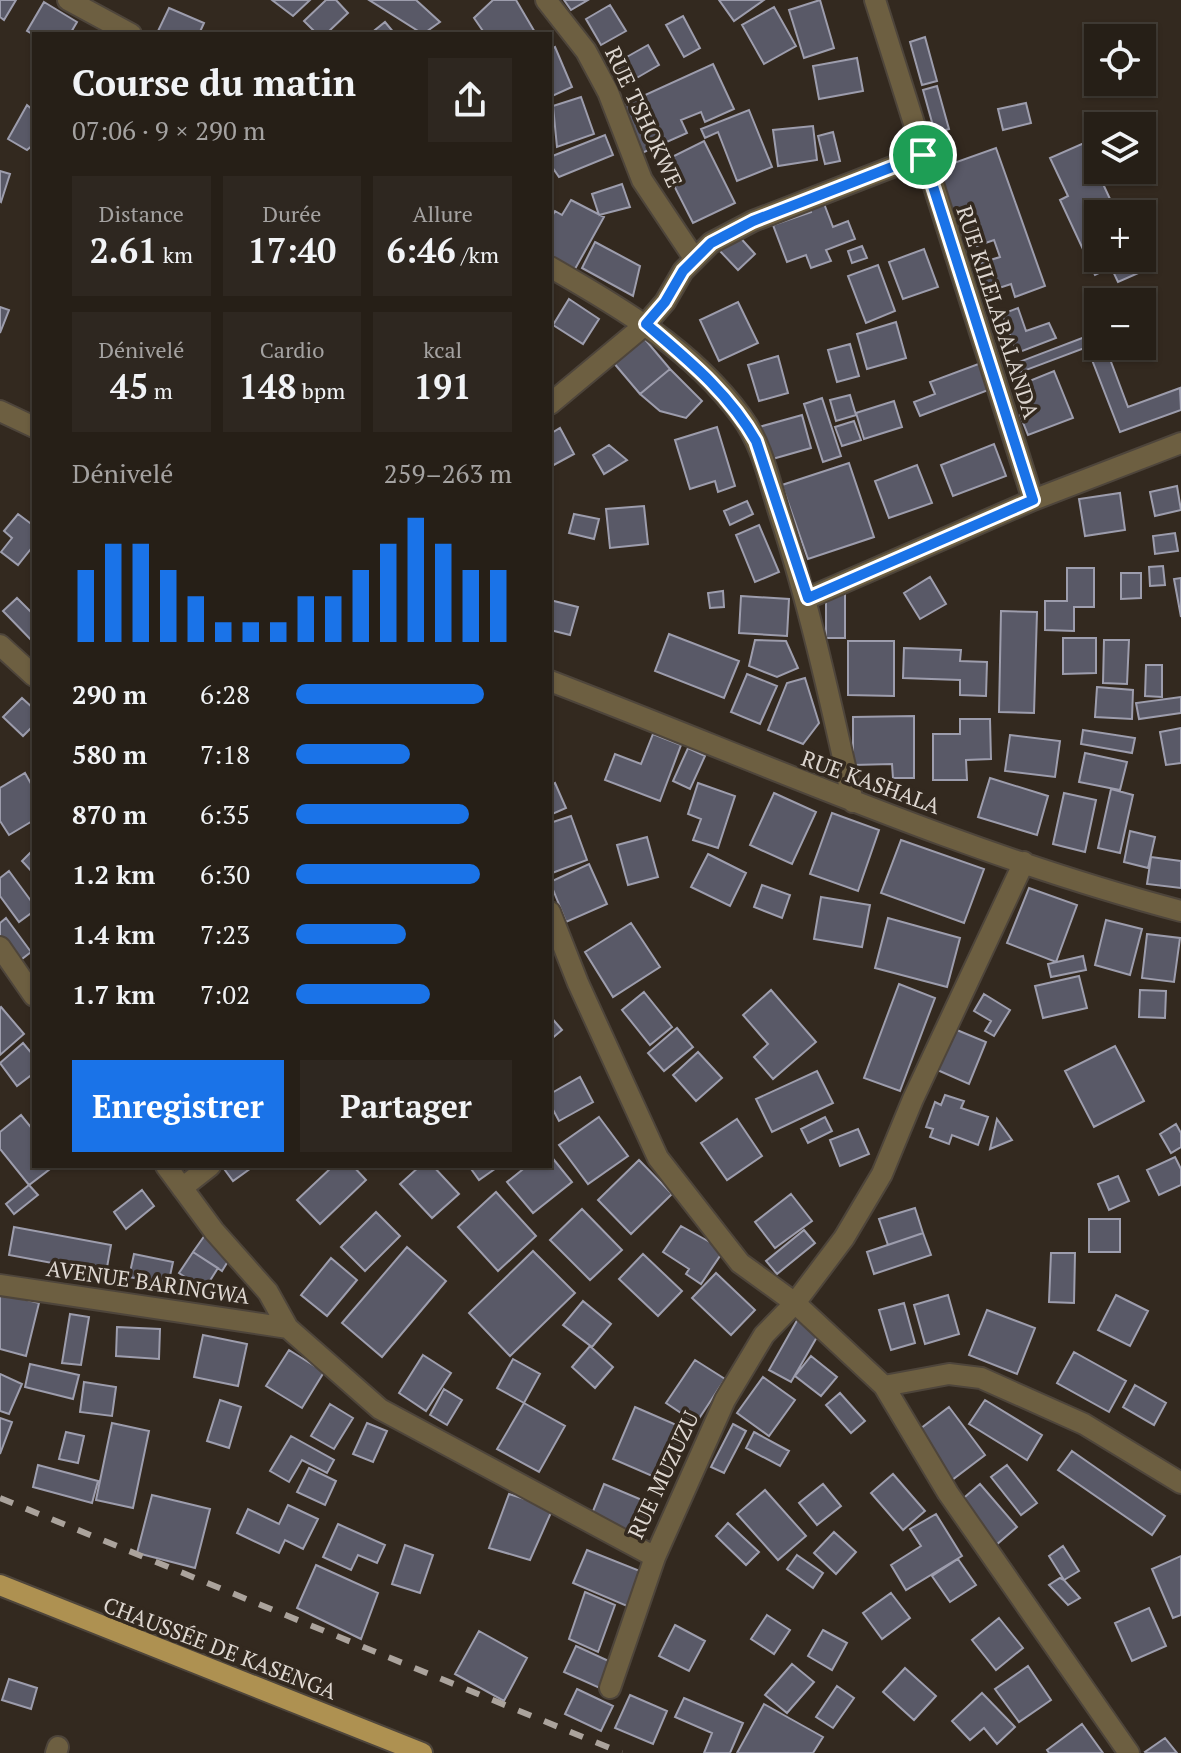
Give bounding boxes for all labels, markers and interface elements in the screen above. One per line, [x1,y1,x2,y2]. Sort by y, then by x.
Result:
map controls [1084,24,1156,360]
button: locate [1084,24,1156,96]
street label: RUE TSHOKWE [599,42,690,192]
button: share [428,58,512,142]
text: Course du matin [72,59,356,106]
button: layers [1084,112,1156,184]
text: 07:06 · 9 × 290 m [72,113,266,147]
pin [889,121,957,189]
icon: arrive [901,133,945,177]
text: Distance [99,199,184,228]
text: Durée [263,199,321,228]
text: Allure [412,199,473,228]
button: + [1084,200,1156,272]
street label: RUE KILELABALANDA [950,202,1047,423]
text: 2.61 [90,228,157,273]
text: 17:40 [248,228,336,273]
text: 6:46 [386,228,456,273]
text: km [157,240,193,269]
text: /km [456,240,499,269]
button: − [1084,288,1156,360]
text: Dénivelé [98,335,184,364]
text: Cardio [260,335,324,364]
text: kcal [423,335,462,364]
text: 45 [110,364,148,409]
text: 148 [239,364,296,409]
text: 191 [414,364,471,409]
text: m [148,376,173,405]
text: bpm [296,376,345,405]
text: Dénivelé [72,456,173,490]
text: 259–263 m [384,456,512,490]
text: 290 m [72,677,147,711]
text: 6:28 [200,677,250,711]
text: 580 m [72,737,147,771]
text: 7:18 [200,737,250,771]
street label: RUE KASHALA [798,743,945,820]
text: 870 m [72,797,147,831]
text: 6:35 [200,797,250,831]
text: 1.2 km [72,857,155,891]
text: 6:30 [200,857,250,891]
text: 1.4 km [72,917,155,951]
text: 7:23 [200,917,250,951]
text: 1.7 km [72,977,155,1011]
text: 7:02 [200,977,250,1011]
button: Enregistrer [72,1060,284,1152]
button: Partager [300,1060,512,1152]
street label: AVENUE BARINGWA [45,1253,252,1310]
street label: RUE MUZUZU [620,1406,705,1543]
street label: CHAUSSÉE DE KASENGA [99,1590,342,1706]

